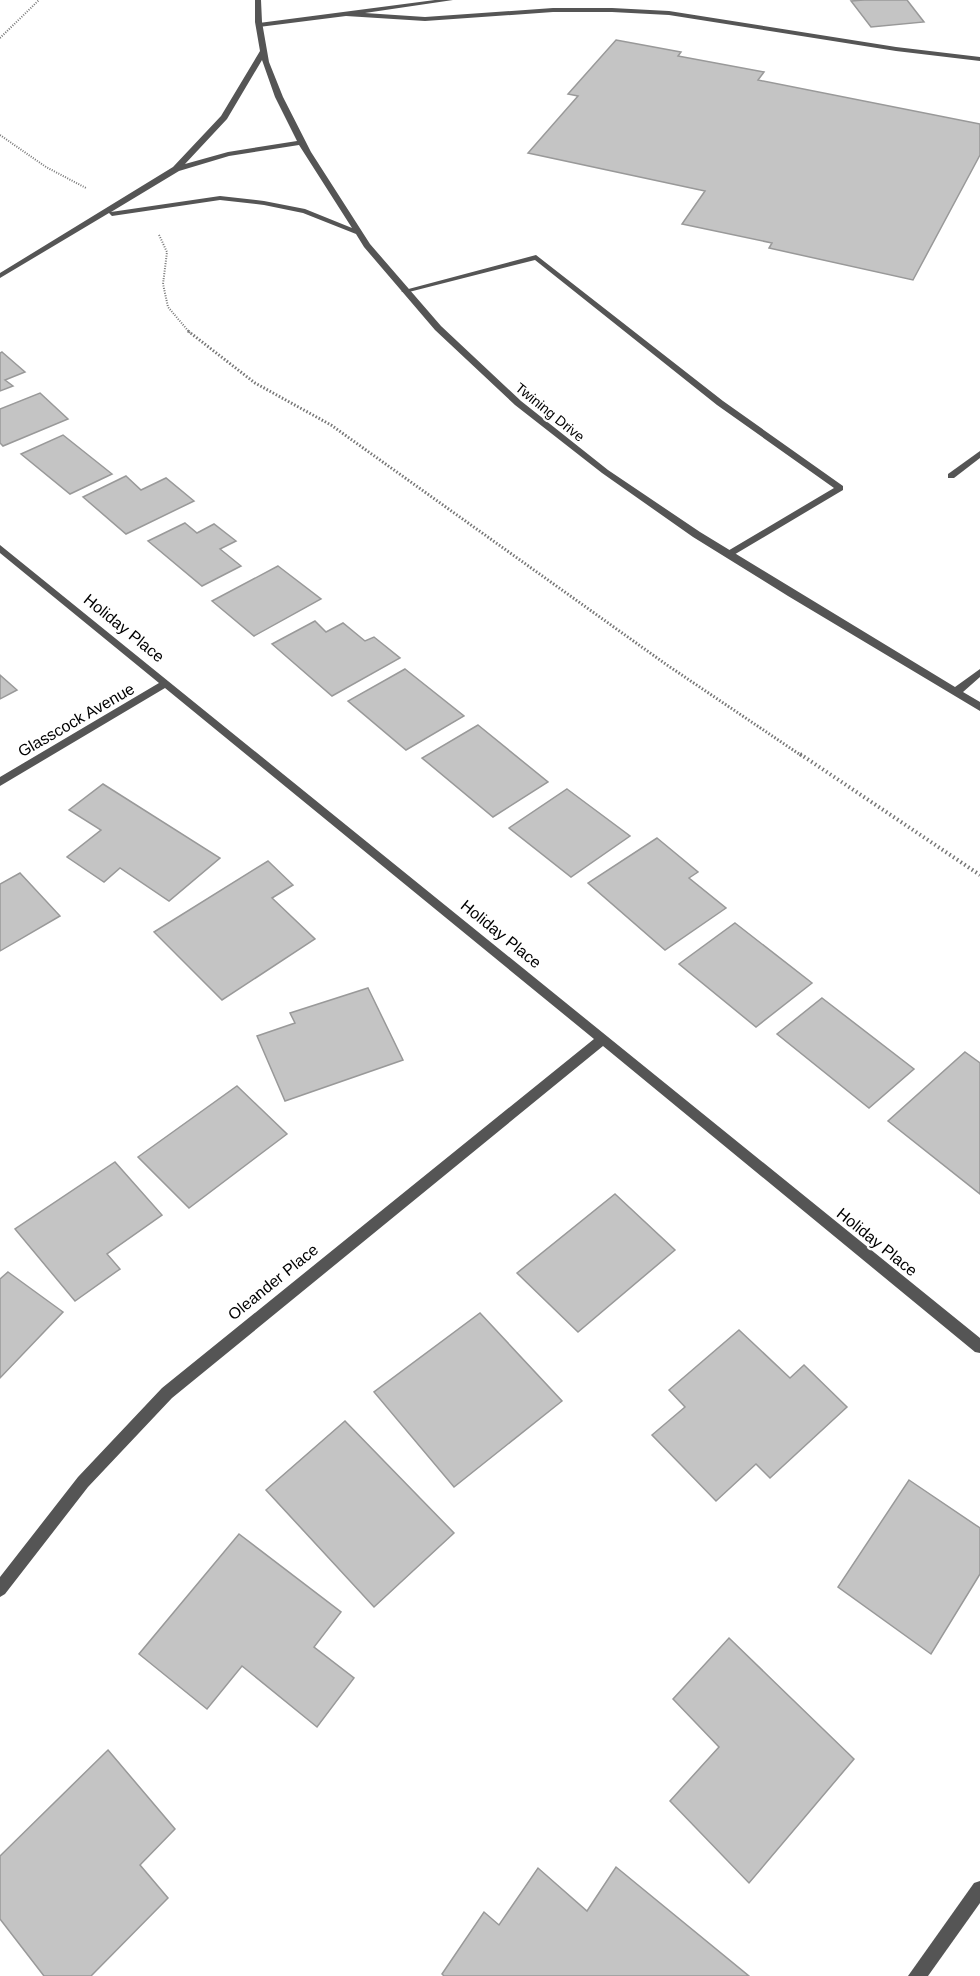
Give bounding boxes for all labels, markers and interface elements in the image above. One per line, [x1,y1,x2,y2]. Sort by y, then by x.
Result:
street label: Twining Drive [512,379,588,445]
street label: Holiday Place [81,591,167,665]
street label: Glasscock Avenue [15,680,137,760]
street label: Holiday Place [458,897,544,971]
street label: Holiday Place [834,1205,920,1279]
street label: Oleander Place [225,1241,321,1323]

